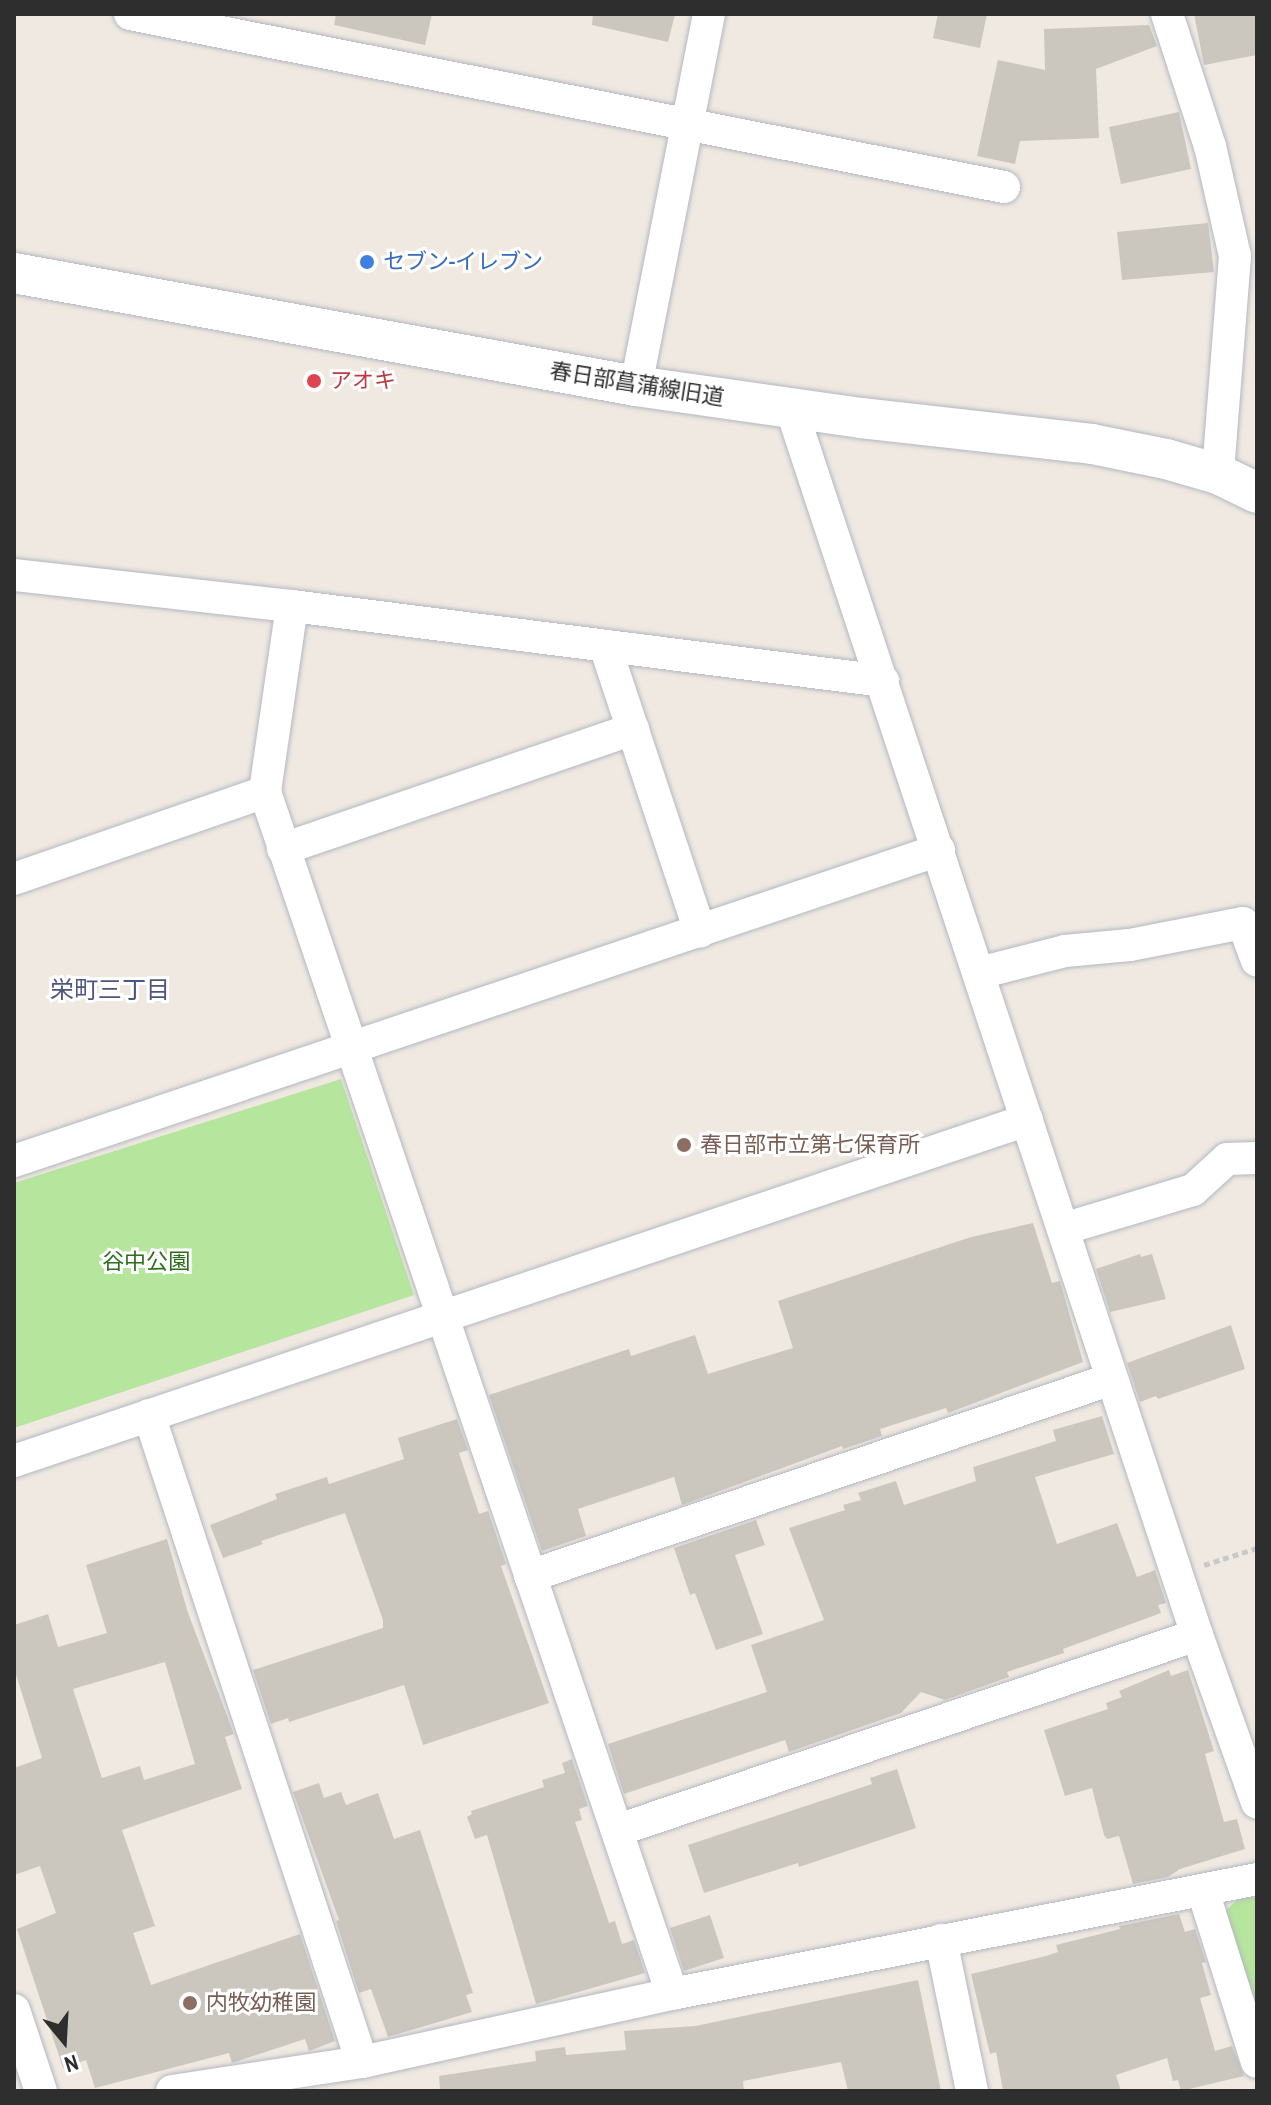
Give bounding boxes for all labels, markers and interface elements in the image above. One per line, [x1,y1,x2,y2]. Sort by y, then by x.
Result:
place label: セブン-イレブン [383,249,543,275]
marker: セブン-イレブン [358,253,376,271]
street label: 春日部菖蒲線旧道 [548,357,726,411]
place label: アオキ [330,368,396,394]
marker: アオキ [305,372,323,390]
district label: 栄町三丁目 [50,976,170,1004]
place label: 春日部市立第七保育所 [700,1132,920,1158]
marker: 春日部市立第七保育所 [675,1136,693,1154]
park label: 谷中公園 [102,1249,190,1275]
place label: 内牧幼稚園 [206,1990,316,2016]
marker: 内牧幼稚園 [181,1994,199,2012]
north arrow [24,2001,104,2081]
text: N [61,2048,82,2080]

